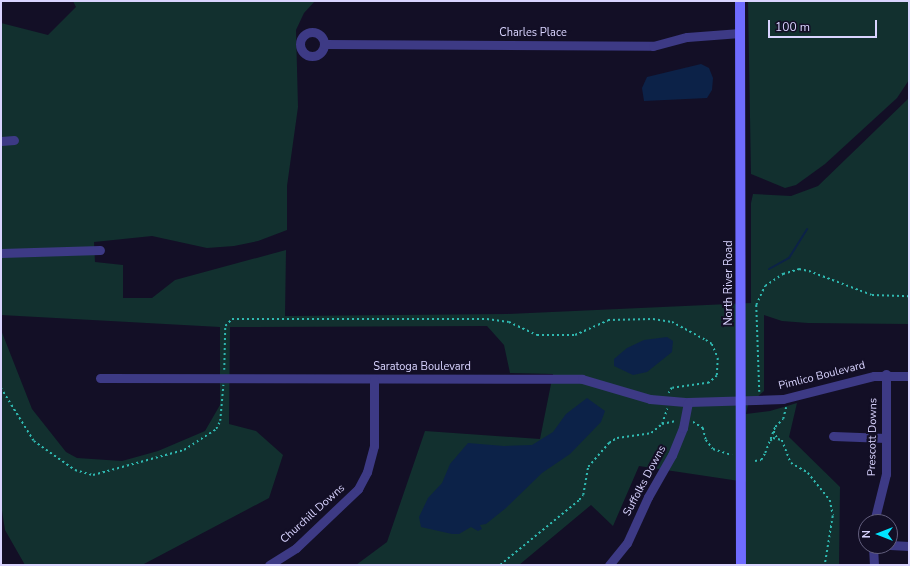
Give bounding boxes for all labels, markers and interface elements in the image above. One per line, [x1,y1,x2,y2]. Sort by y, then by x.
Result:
scale bar [770,12,879,38]
text: 100 m [775,19,810,35]
street label: Charles Place [499,26,567,40]
street label: North River Road [722,240,736,326]
street label: Pimlico Boulevard [777,359,867,393]
street label: Saratoga Boulevard [373,360,471,374]
street label: Prescott Downs [866,398,880,476]
street label: Suffolks Downs [621,444,669,518]
street label: Churchill Downs [278,482,348,546]
north arrow [858,514,898,554]
text: N [859,530,874,538]

